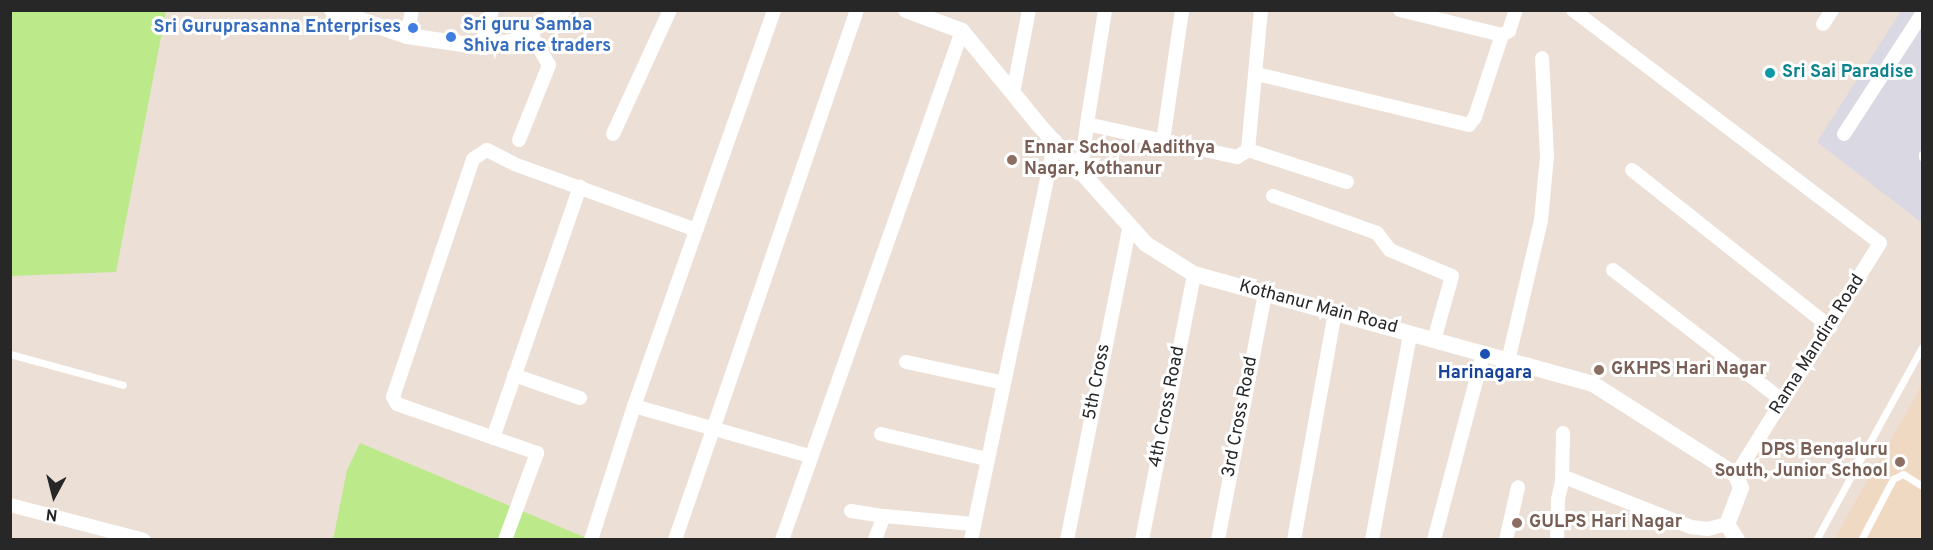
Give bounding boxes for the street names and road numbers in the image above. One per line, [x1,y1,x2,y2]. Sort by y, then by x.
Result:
street label: Rama Mandira Road [1766,271,1870,419]
street label: Kothanur Main Road [1236,276,1400,340]
street label: 5th Cross [1080,342,1116,422]
street label: 4th Cross Road [1146,345,1190,469]
street label: 3rd Cross Road [1219,355,1263,479]

